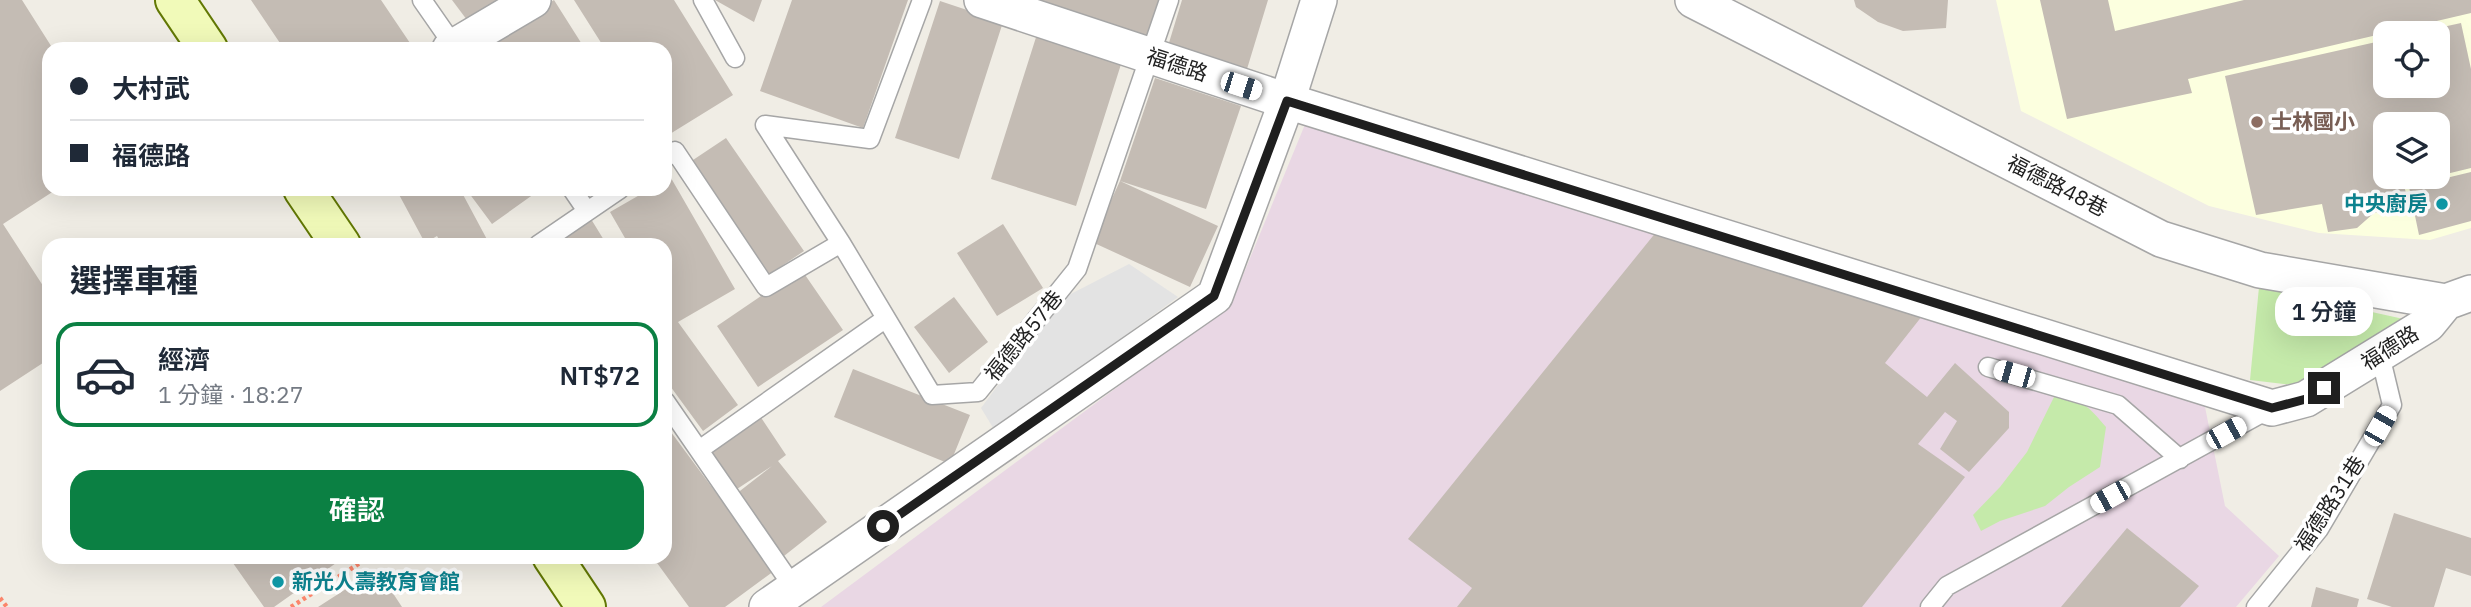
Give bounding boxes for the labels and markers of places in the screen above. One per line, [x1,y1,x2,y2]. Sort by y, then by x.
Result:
place label: 士林國小 [2271,107,2355,135]
marker: 士林國小 [2249,114,2265,130]
place label: 中央廚房 [2344,189,2428,217]
marker: 中央廚房 [2434,196,2450,212]
place label: 新光人壽教育會館 [292,567,460,595]
marker: 新光人壽教育會館 [270,574,286,590]

